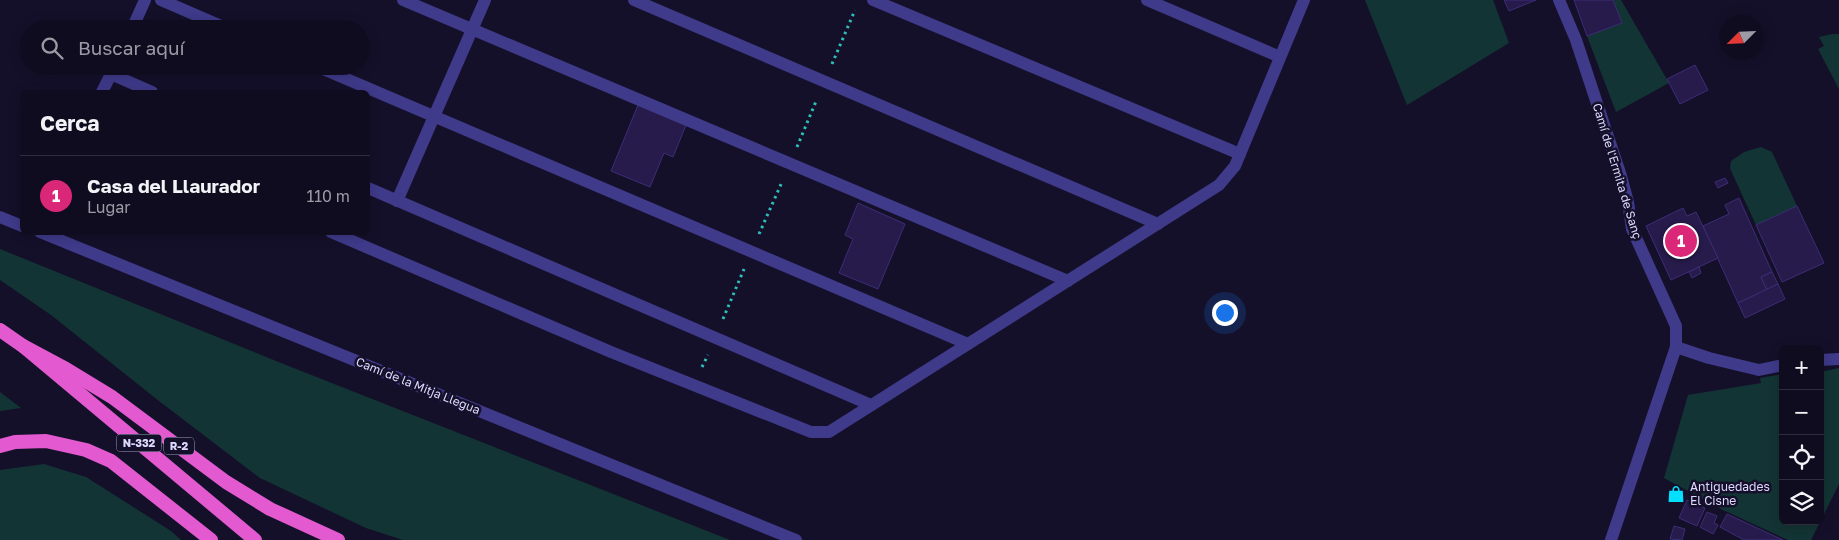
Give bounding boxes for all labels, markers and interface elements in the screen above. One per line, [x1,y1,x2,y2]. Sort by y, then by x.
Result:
north arrow [1719,15,1764,60]
search box [20,20,370,75]
icon: search [38,34,66,62]
text: Buscar aquí [78,36,185,59]
street label: Camí de l'Ermita de Sanç [1590,101,1645,241]
text: Cerca [40,110,99,136]
text: Casa del Llaurador [87,174,260,197]
text: 1 [52,186,60,206]
text: 110 m [306,186,350,206]
text: Lugar [87,197,131,217]
pin: 1 [1665,222,1697,260]
your location [1212,300,1238,326]
map controls [1779,345,1824,525]
button: + [1779,345,1824,390]
street label: Camí de la Mitja Llegua [354,354,483,417]
button: − [1779,390,1824,435]
road number: N-332 [116,434,162,452]
button: locate [1779,435,1824,480]
road number: R-2 [164,438,194,454]
place label: Antiguedades El Cisne [1690,479,1770,508]
button: layers [1779,480,1824,525]
shop icon: Antiguedades El Cisne [1666,484,1686,504]

